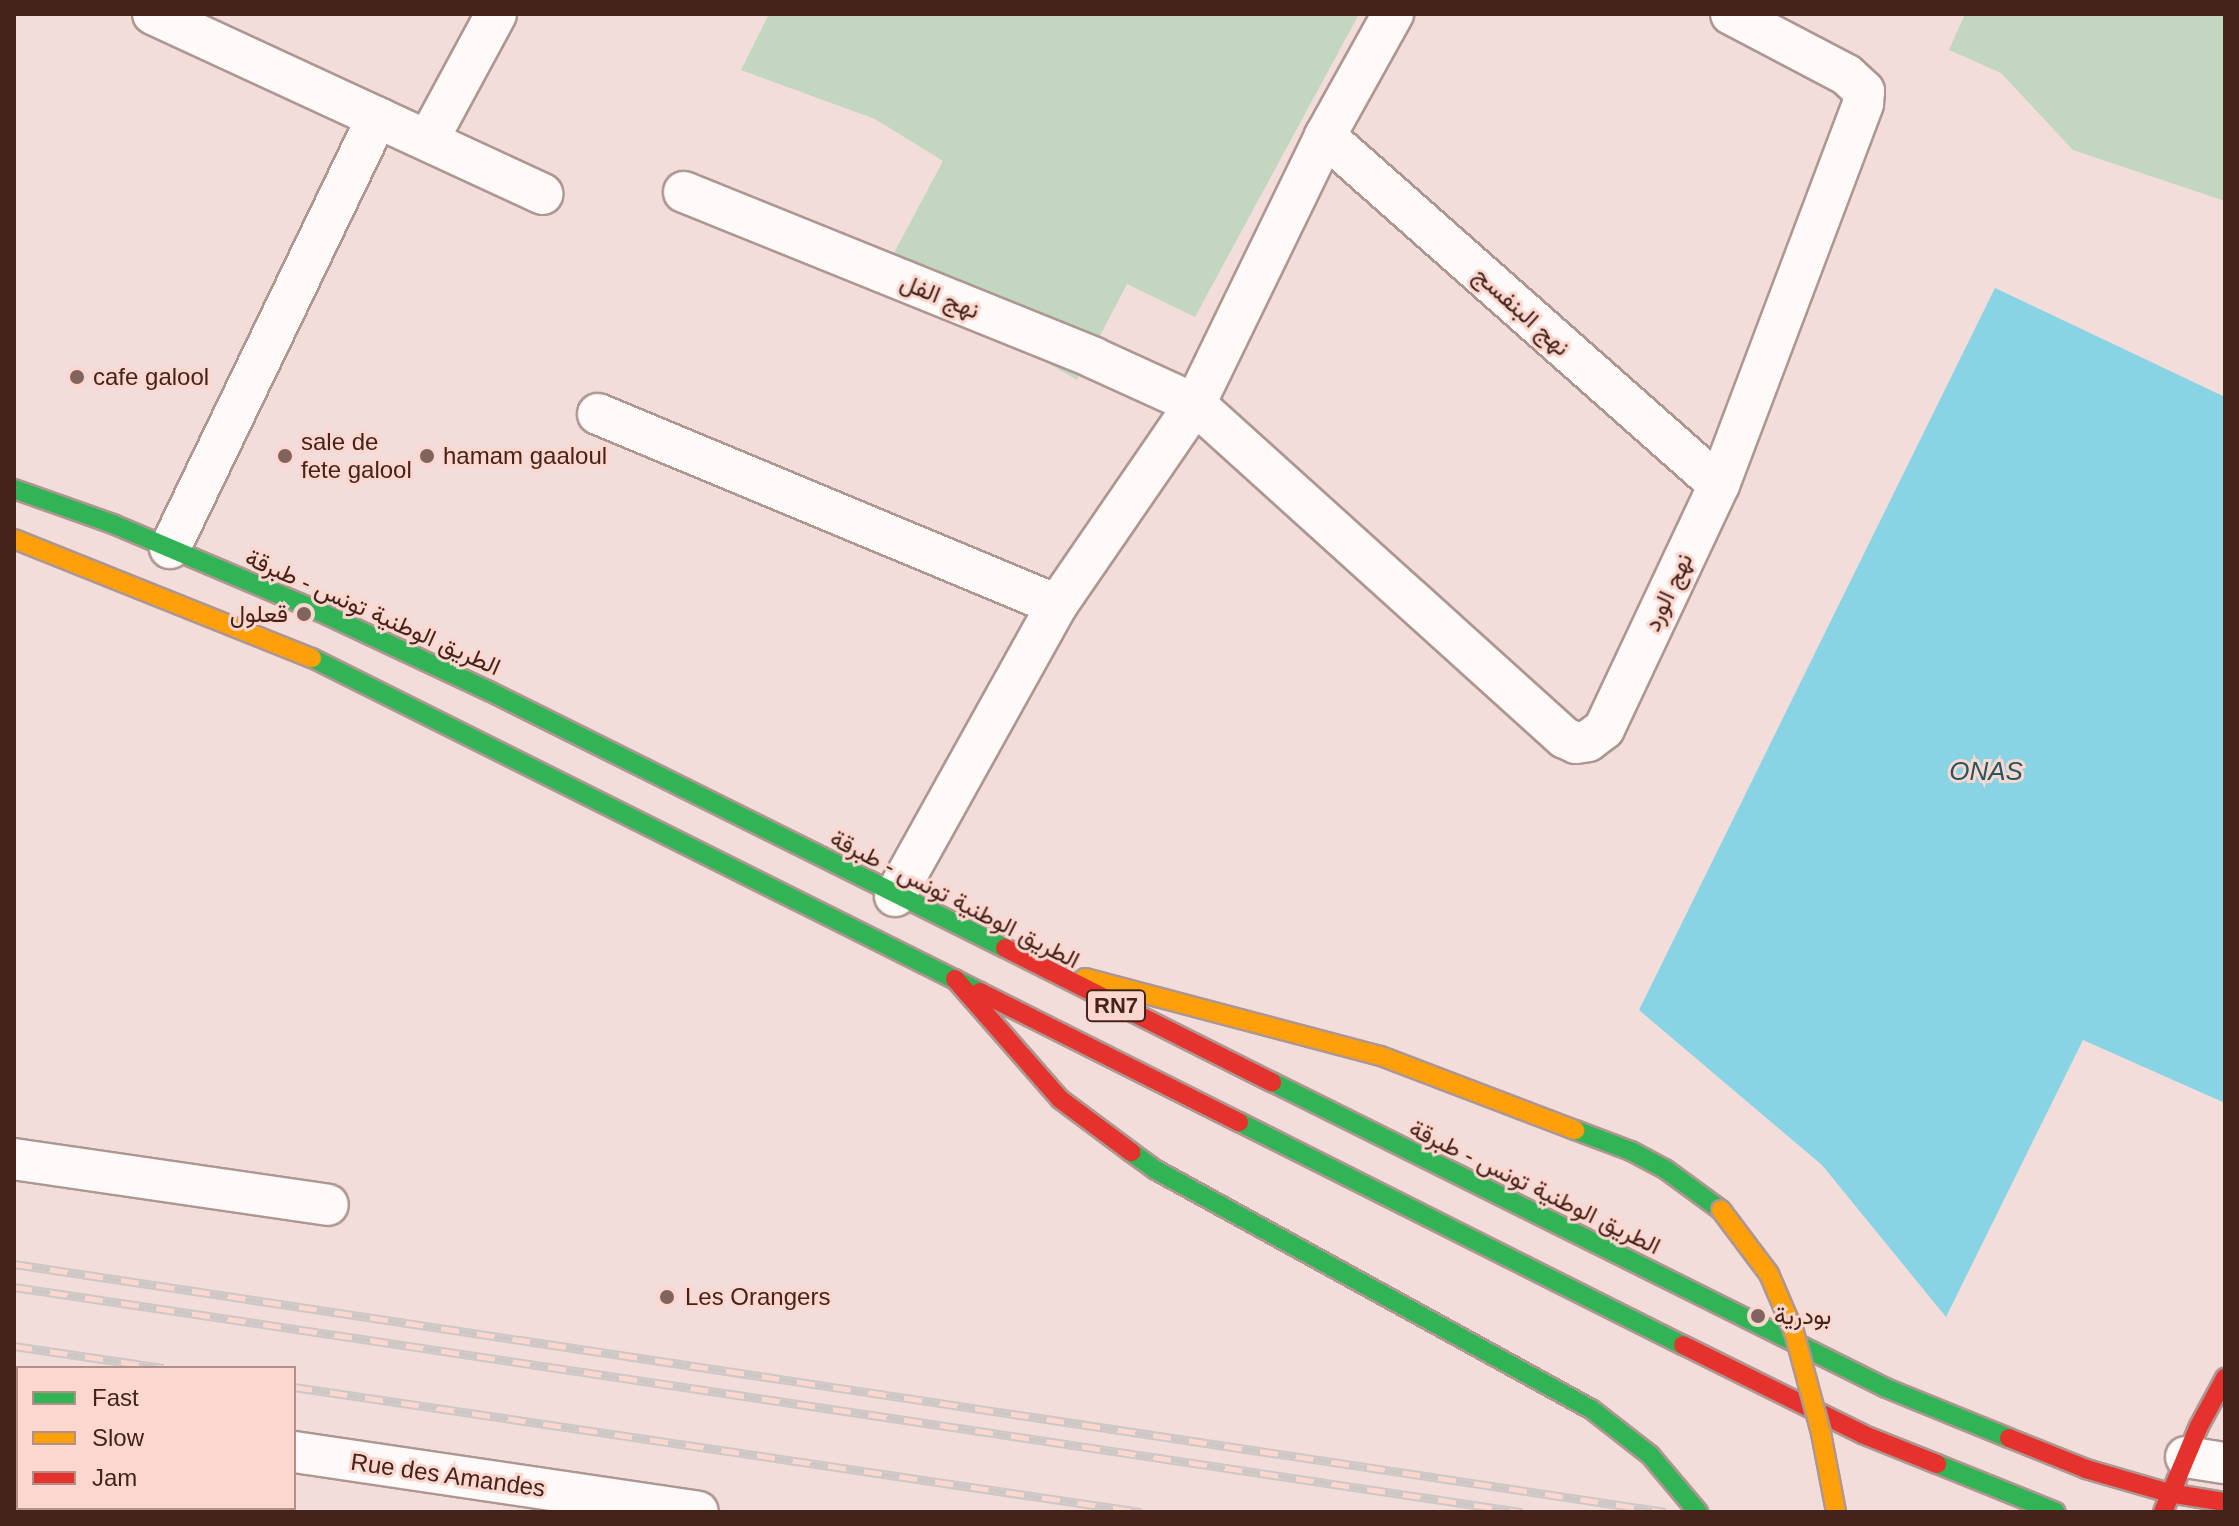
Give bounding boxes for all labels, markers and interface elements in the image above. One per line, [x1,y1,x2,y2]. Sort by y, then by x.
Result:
street label: نهج البنفسج [1468,260,1576,362]
street label: نهج الفل [896,267,984,325]
place label: cafe galool [93,363,209,391]
marker: cafe galool [68,368,86,386]
place label: sale de fete galool [301,428,412,484]
place label: hamam gaaloul [443,442,607,470]
marker: sale de fete galool [276,447,294,465]
marker: hamam gaaloul [418,447,436,465]
street label: الطريق الوطنية تونس - طبرقة [241,543,505,681]
street label: نهج الورد [1637,548,1699,636]
place label: قعلول [230,600,288,628]
marker: قعلول [295,605,313,623]
water label: ONAS [1949,756,2023,788]
street label: الطريق الوطنية تونس - طبرقة [825,823,1085,975]
road number: RN7 [1084,988,1148,1024]
street label: الطريق الوطنية تونس - طبرقة [1405,1114,1665,1260]
place label: Les Orangers [685,1283,830,1311]
marker: Les Orangers [656,1286,678,1308]
place label: بودرية [1774,1302,1831,1330]
marker: بودرية [1749,1307,1767,1325]
legend [16,1366,296,1510]
text: Fast [92,1384,139,1411]
text: Slow [92,1424,144,1451]
street label: Rue des Amandes [348,1447,548,1503]
text: Jam [92,1464,137,1491]

